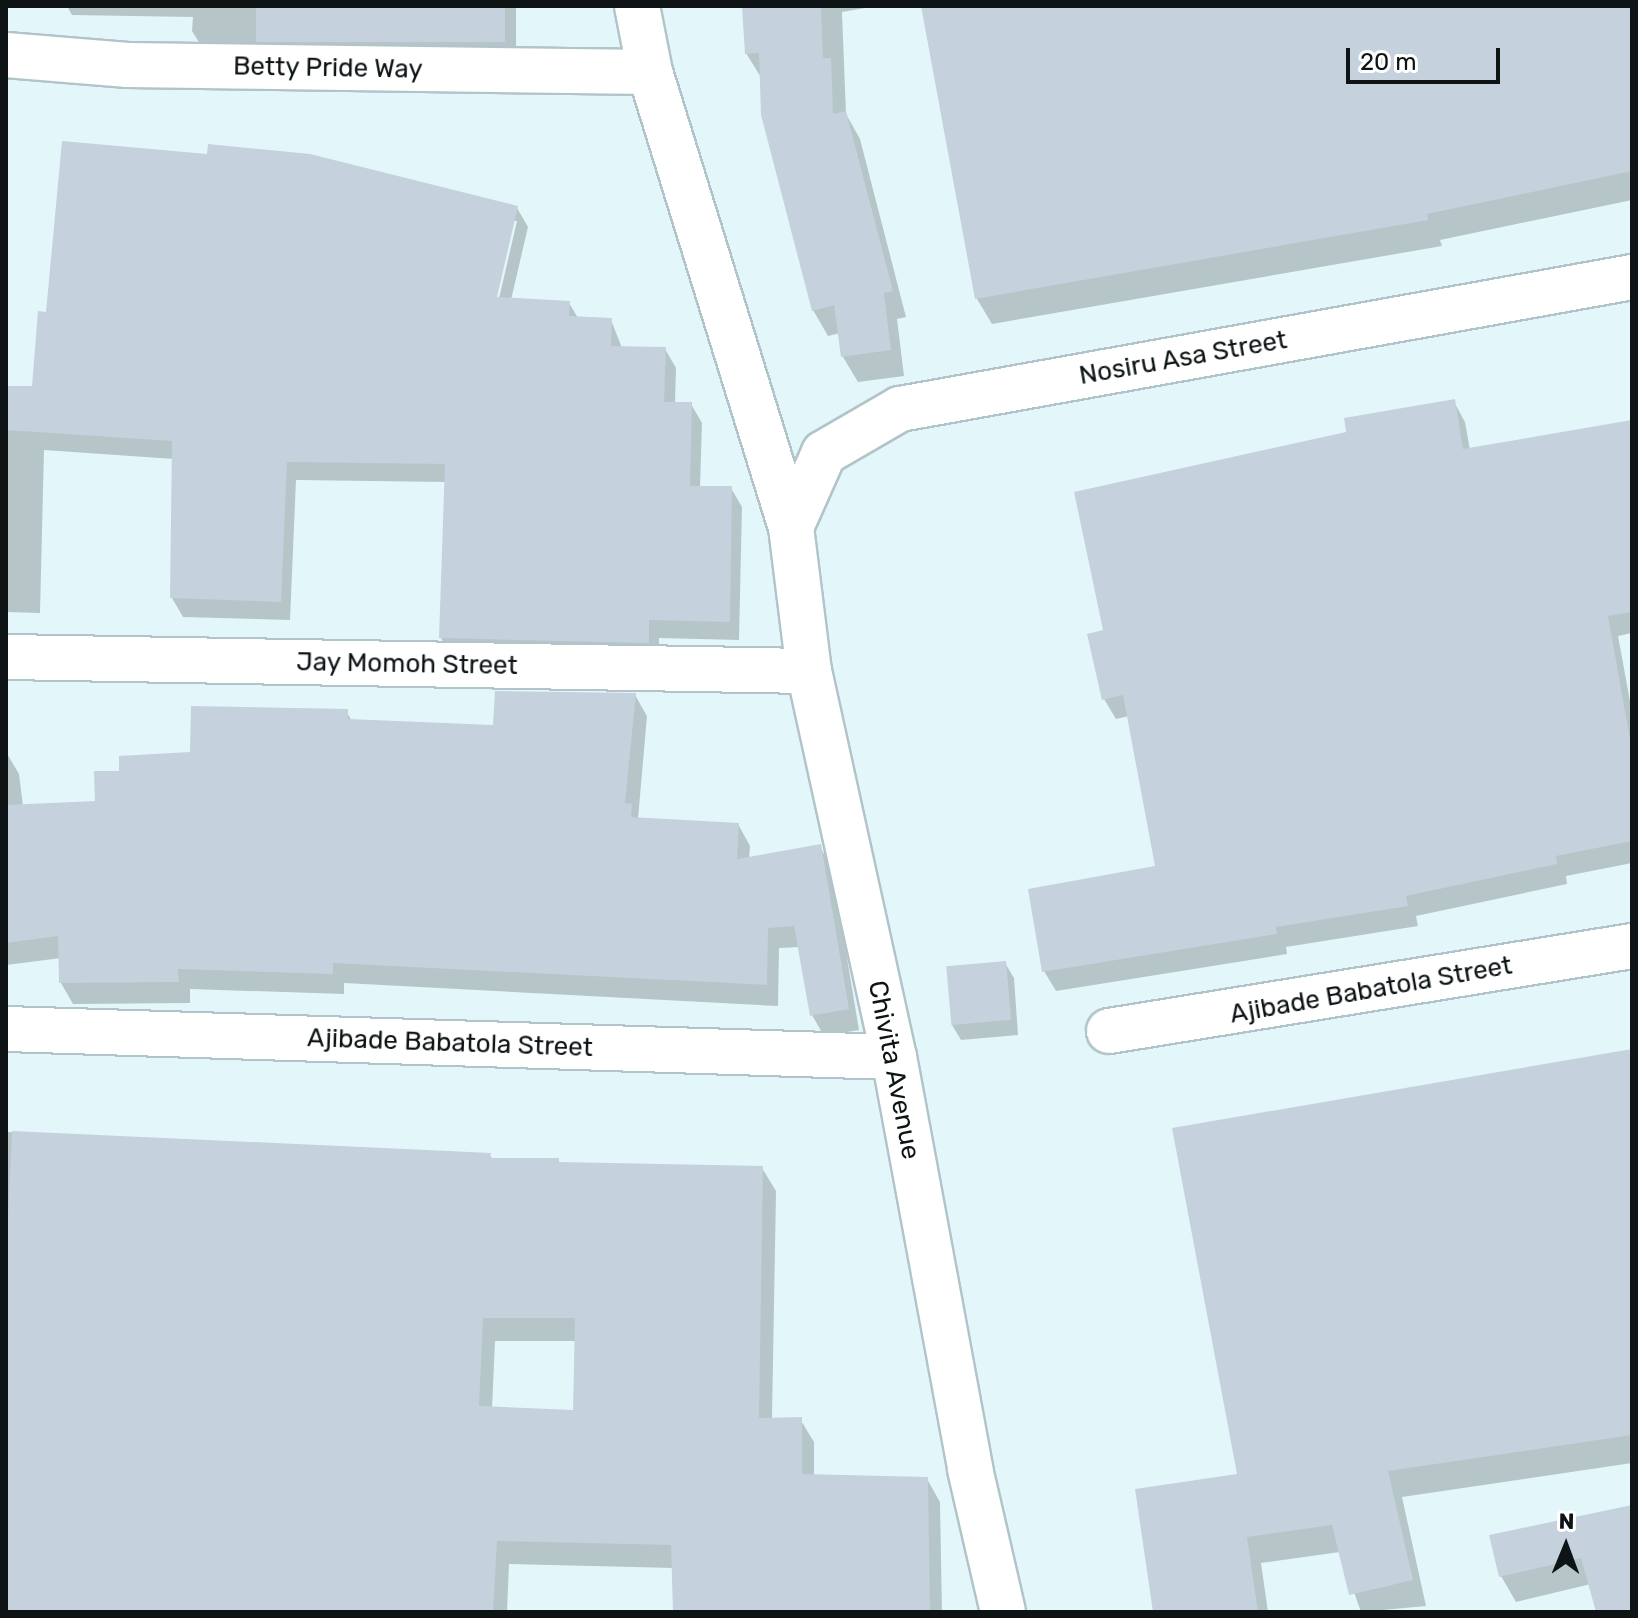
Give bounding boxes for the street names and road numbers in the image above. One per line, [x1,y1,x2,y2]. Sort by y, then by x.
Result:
street label: Betty Pride Way [232,51,424,85]
street label: Nosiru Asa Street [1076,324,1290,392]
street label: Jay Momoh Street [296,646,518,682]
street label: Ajibade Babatola Street [1227,950,1515,1030]
street label: Chivita Avenue [861,978,927,1162]
street label: Ajibade Babatola Street [307,1022,593,1064]

